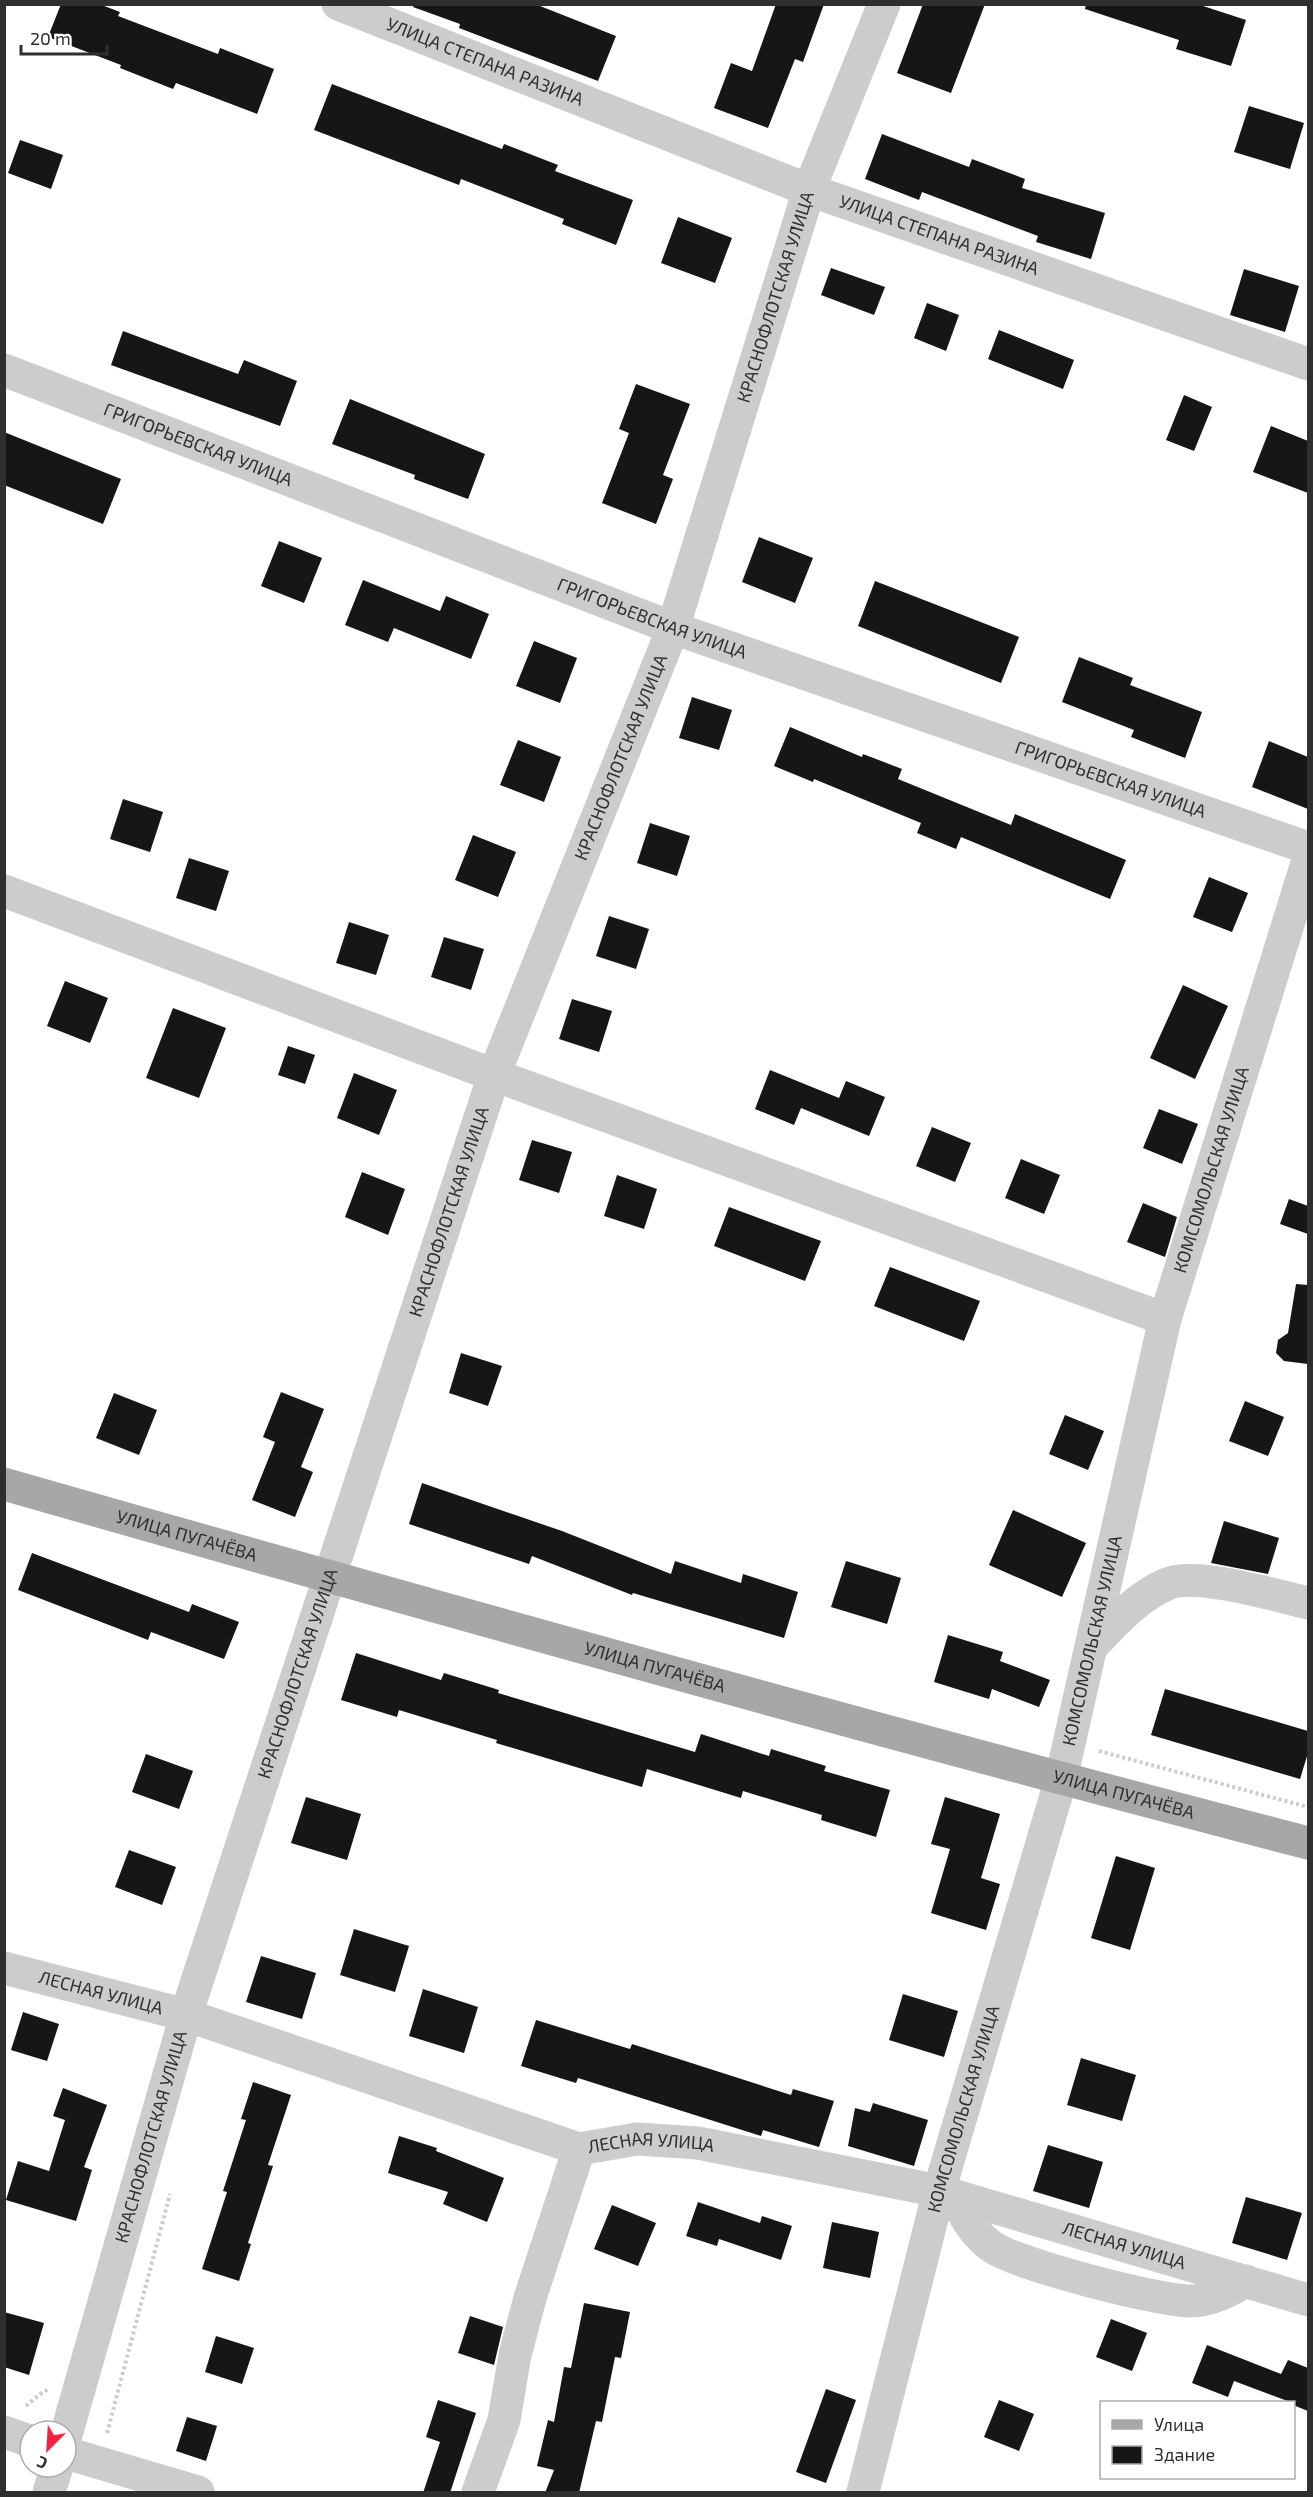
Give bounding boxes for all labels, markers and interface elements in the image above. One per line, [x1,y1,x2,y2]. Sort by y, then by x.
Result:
street label: УЛИЦА СТЕПАНА РАЗИНА [384,12,588,110]
scale bar [21,18,106,56]
text: 20 m [30,27,71,49]
street label: КРАСНОФЛОТСКАЯ УЛИЦА [732,188,818,405]
street label: УЛИЦА СТЕПАНА РАЗИНА [837,189,1043,280]
street label: ГРИГОРЬЕВСКАЯ УЛИЦА [101,398,297,491]
street label: ГРИГОРЬЕВСКАЯ УЛИЦА [554,572,751,663]
street label: КРАСНОФЛОТСКАЯ УЛИЦА [569,650,672,863]
street label: ГРИГОРЬЕВСКАЯ УЛИЦА [1012,735,1210,822]
street label: КОМСОМОЛЬСКАЯ УЛИЦА [1168,1063,1253,1276]
street label: КРАСНОФЛОТСКАЯ УЛИЦА [404,1103,493,1319]
street label: УЛИЦА ПУГАЧЁВА [114,1505,261,1566]
street label: КОМСОМОЛЬСКАЯ УЛИЦА [1057,1532,1126,1748]
street label: КРАСНОФЛОТСКАЯ УЛИЦА [252,1565,342,1781]
street label: УЛИЦА ПУГАЧЁВА [582,1636,729,1697]
street label: УЛИЦА ПУГАЧЁВА [1051,1764,1198,1823]
street label: ЛЕСНАЯ УЛИЦА [37,1965,166,2019]
street label: КОМСОМОЛЬСКАЯ УЛИЦА [922,2002,1004,2215]
street label: КРАСНОФЛОТСКАЯ УЛИЦА [109,2027,191,2245]
street label: ЛЕСНАЯ УЛИЦА [586,2126,717,2157]
street label: ЛЕСНАЯ УЛИЦА [1060,2216,1189,2274]
legend [1100,2401,1295,2479]
text: Улица [1154,2413,1204,2435]
north arrow [18,2419,78,2479]
text: Здание [1154,2443,1215,2465]
text: С [34,2453,50,2474]

